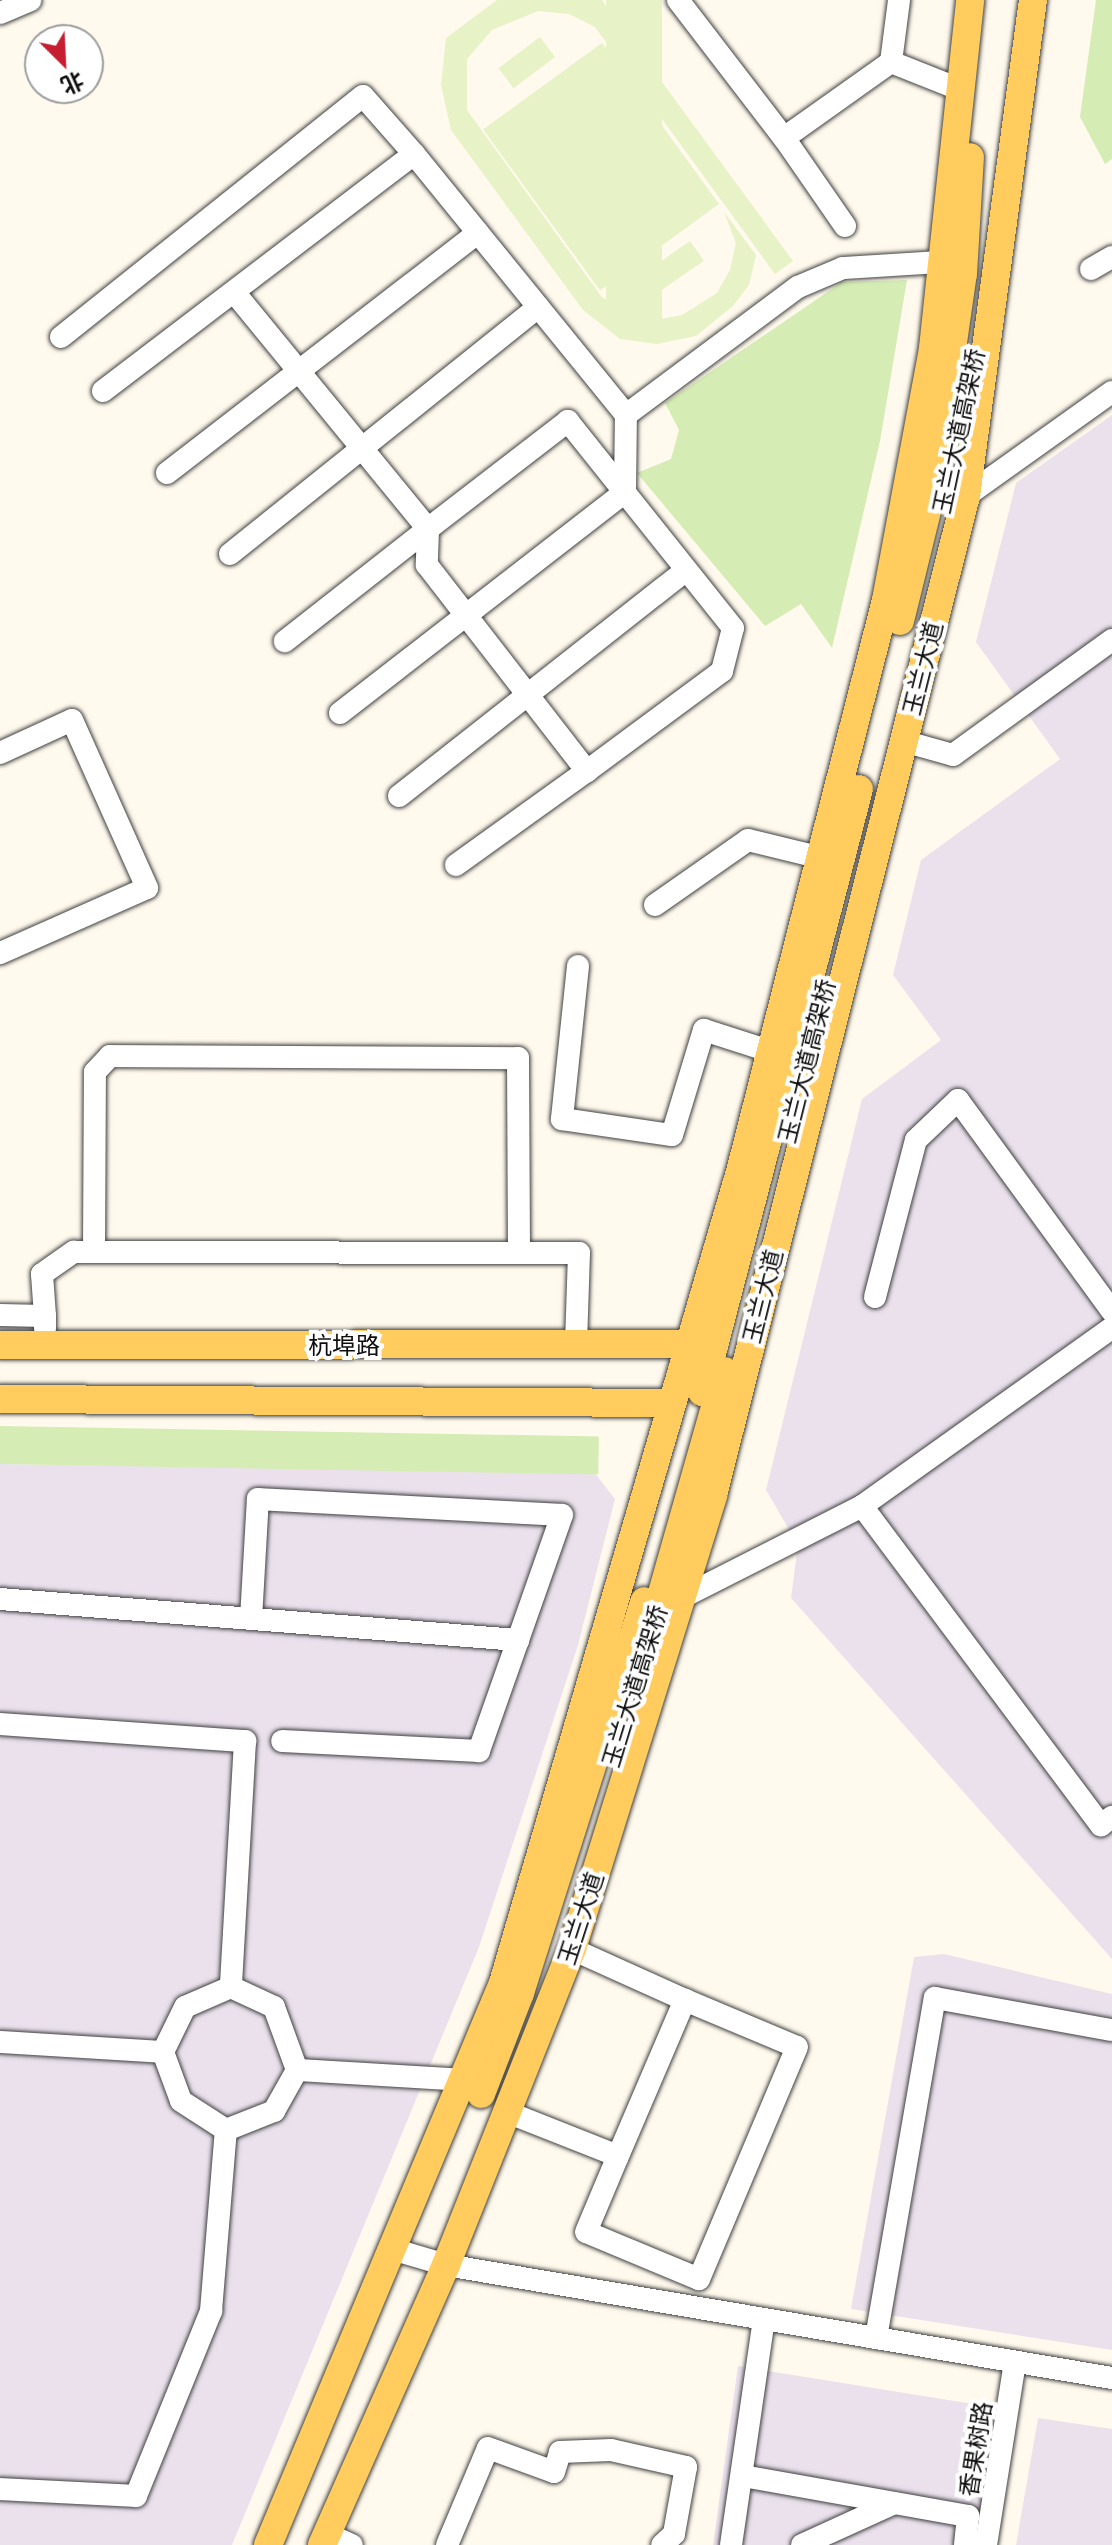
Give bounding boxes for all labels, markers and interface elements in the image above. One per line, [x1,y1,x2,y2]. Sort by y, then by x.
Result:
north arrow [24,24,104,104]
text: 北 [57,66,89,102]
street label: 玉兰大道高架桥 [926,346,990,516]
street label: 玉兰大道 [896,618,948,718]
street label: 玉兰大道高架桥 [772,976,840,1146]
street label: 玉兰大道 [736,1246,788,1346]
street label: 杭埠路 [308,1331,380,1359]
street label: 玉兰大道高架桥 [596,1601,672,1771]
street label: 玉兰大道 [551,1868,609,1968]
street label: 香果树路 [953,2399,997,2499]

